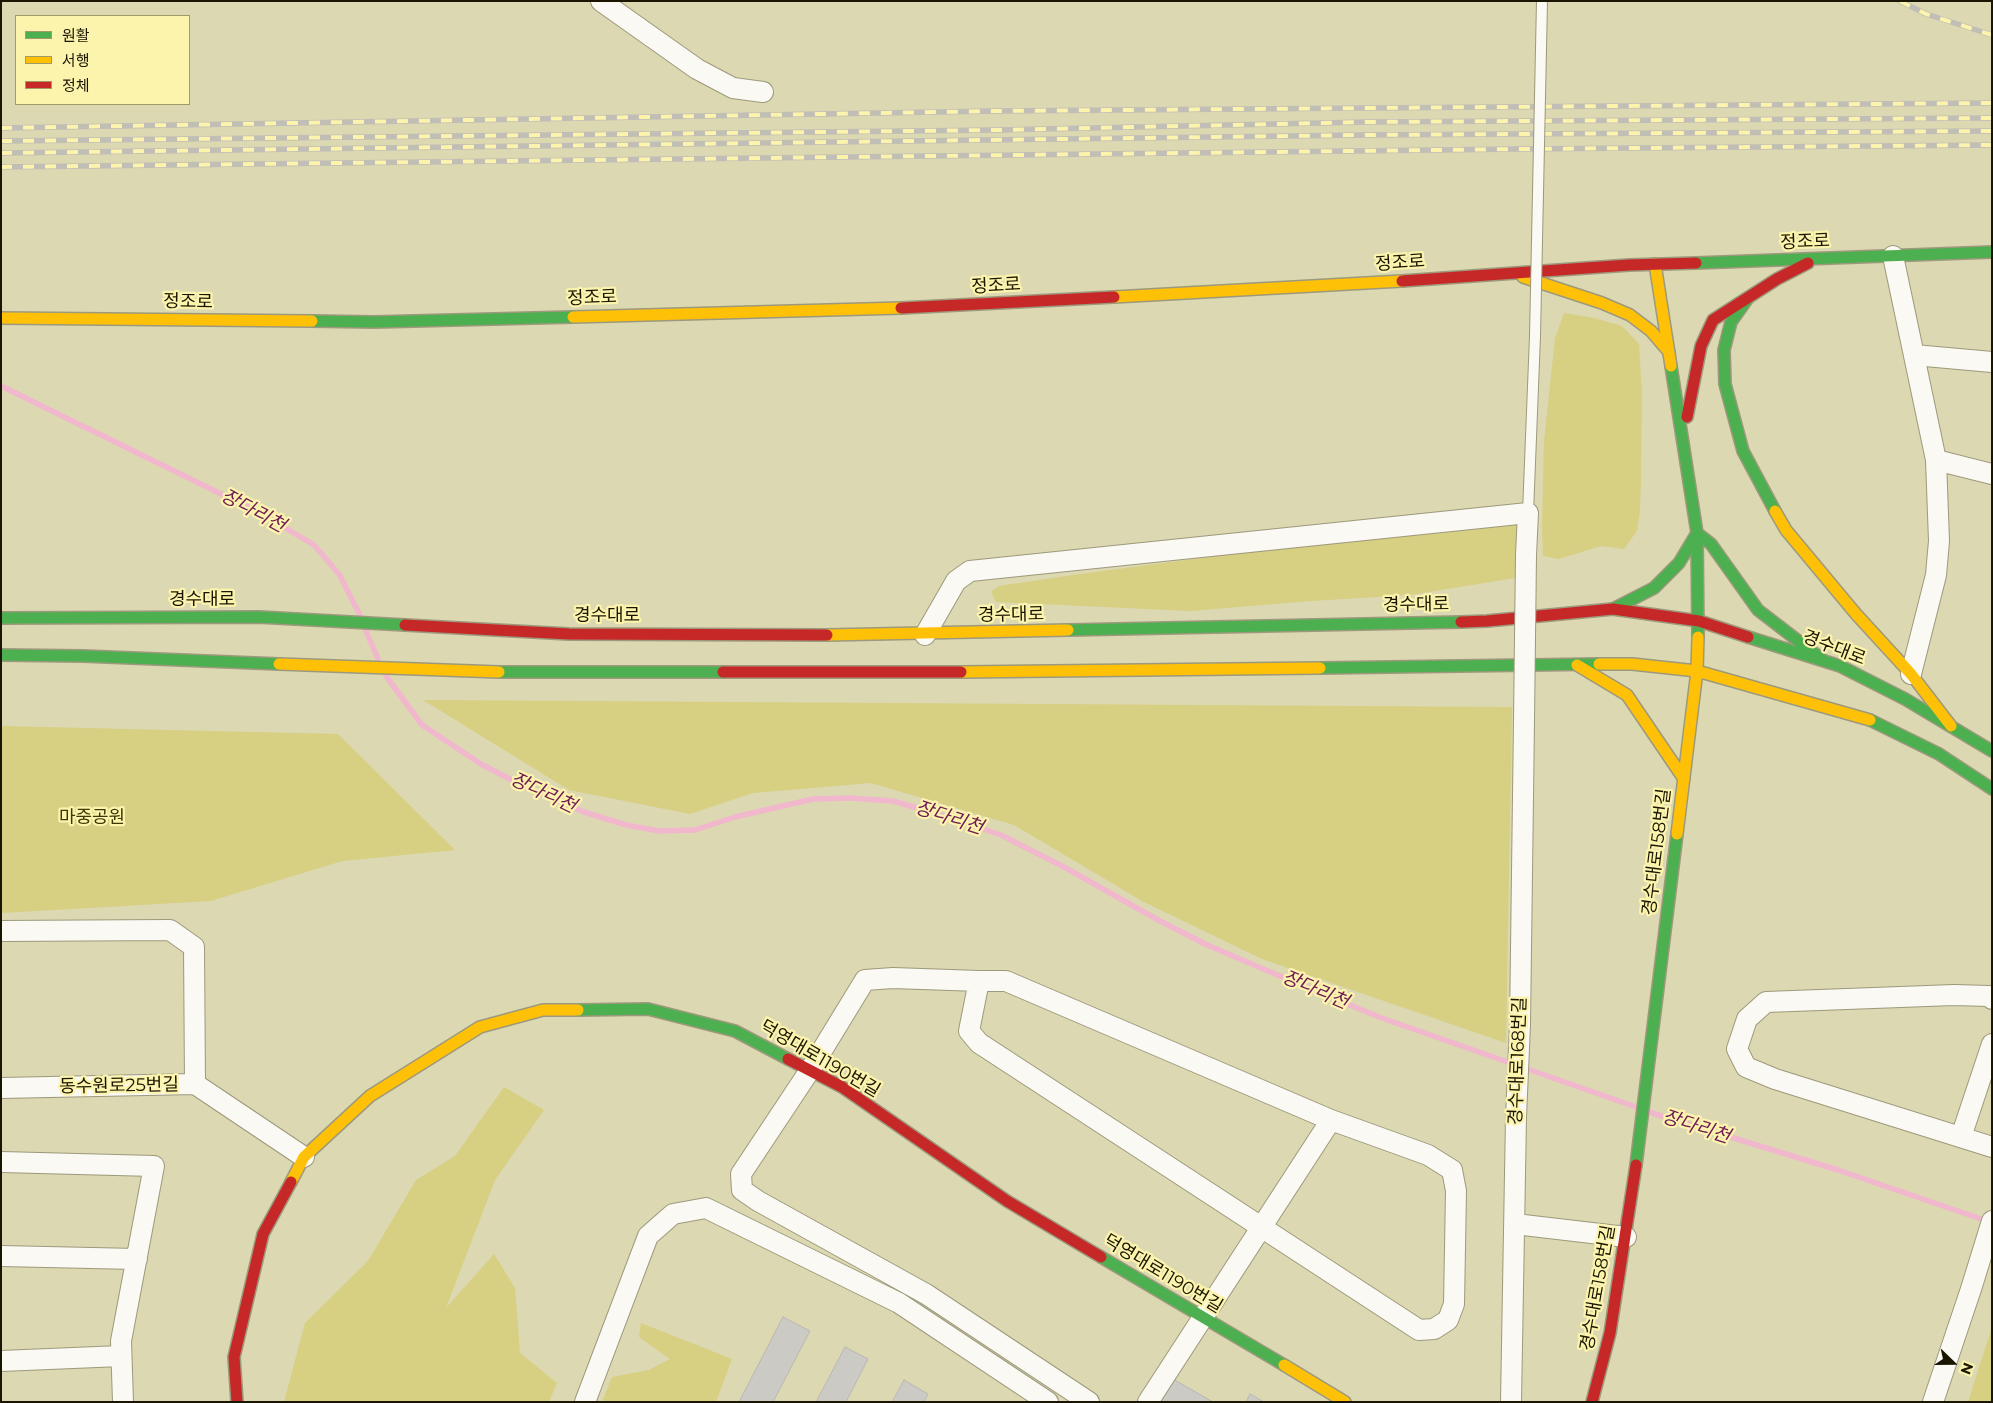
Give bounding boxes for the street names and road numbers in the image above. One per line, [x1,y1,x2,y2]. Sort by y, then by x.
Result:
street label: 정조로 [1780,230,1830,254]
street label: 정조로 [1374,250,1426,276]
street label: 정조로 [971,274,1021,298]
street label: 정조로 [567,286,617,310]
street label: 정조로 [163,291,213,313]
street label: 경수대로 [169,589,235,611]
street label: 경수대로 [1383,594,1449,616]
street label: 경수대로 [978,604,1044,626]
street label: 경수대로 [574,605,640,627]
street label: 경수대로 [1799,626,1869,670]
street label: 경수대로158번길 [1639,787,1675,917]
street label: 경수대로168번길 [1505,997,1531,1125]
street label: 덕영대로1190번길 [756,1016,884,1102]
street label: 동수원로25번길 [59,1074,179,1098]
street label: 경수대로158번길 [1576,1223,1620,1353]
street label: 덕영대로1190번길 [1099,1230,1227,1318]

